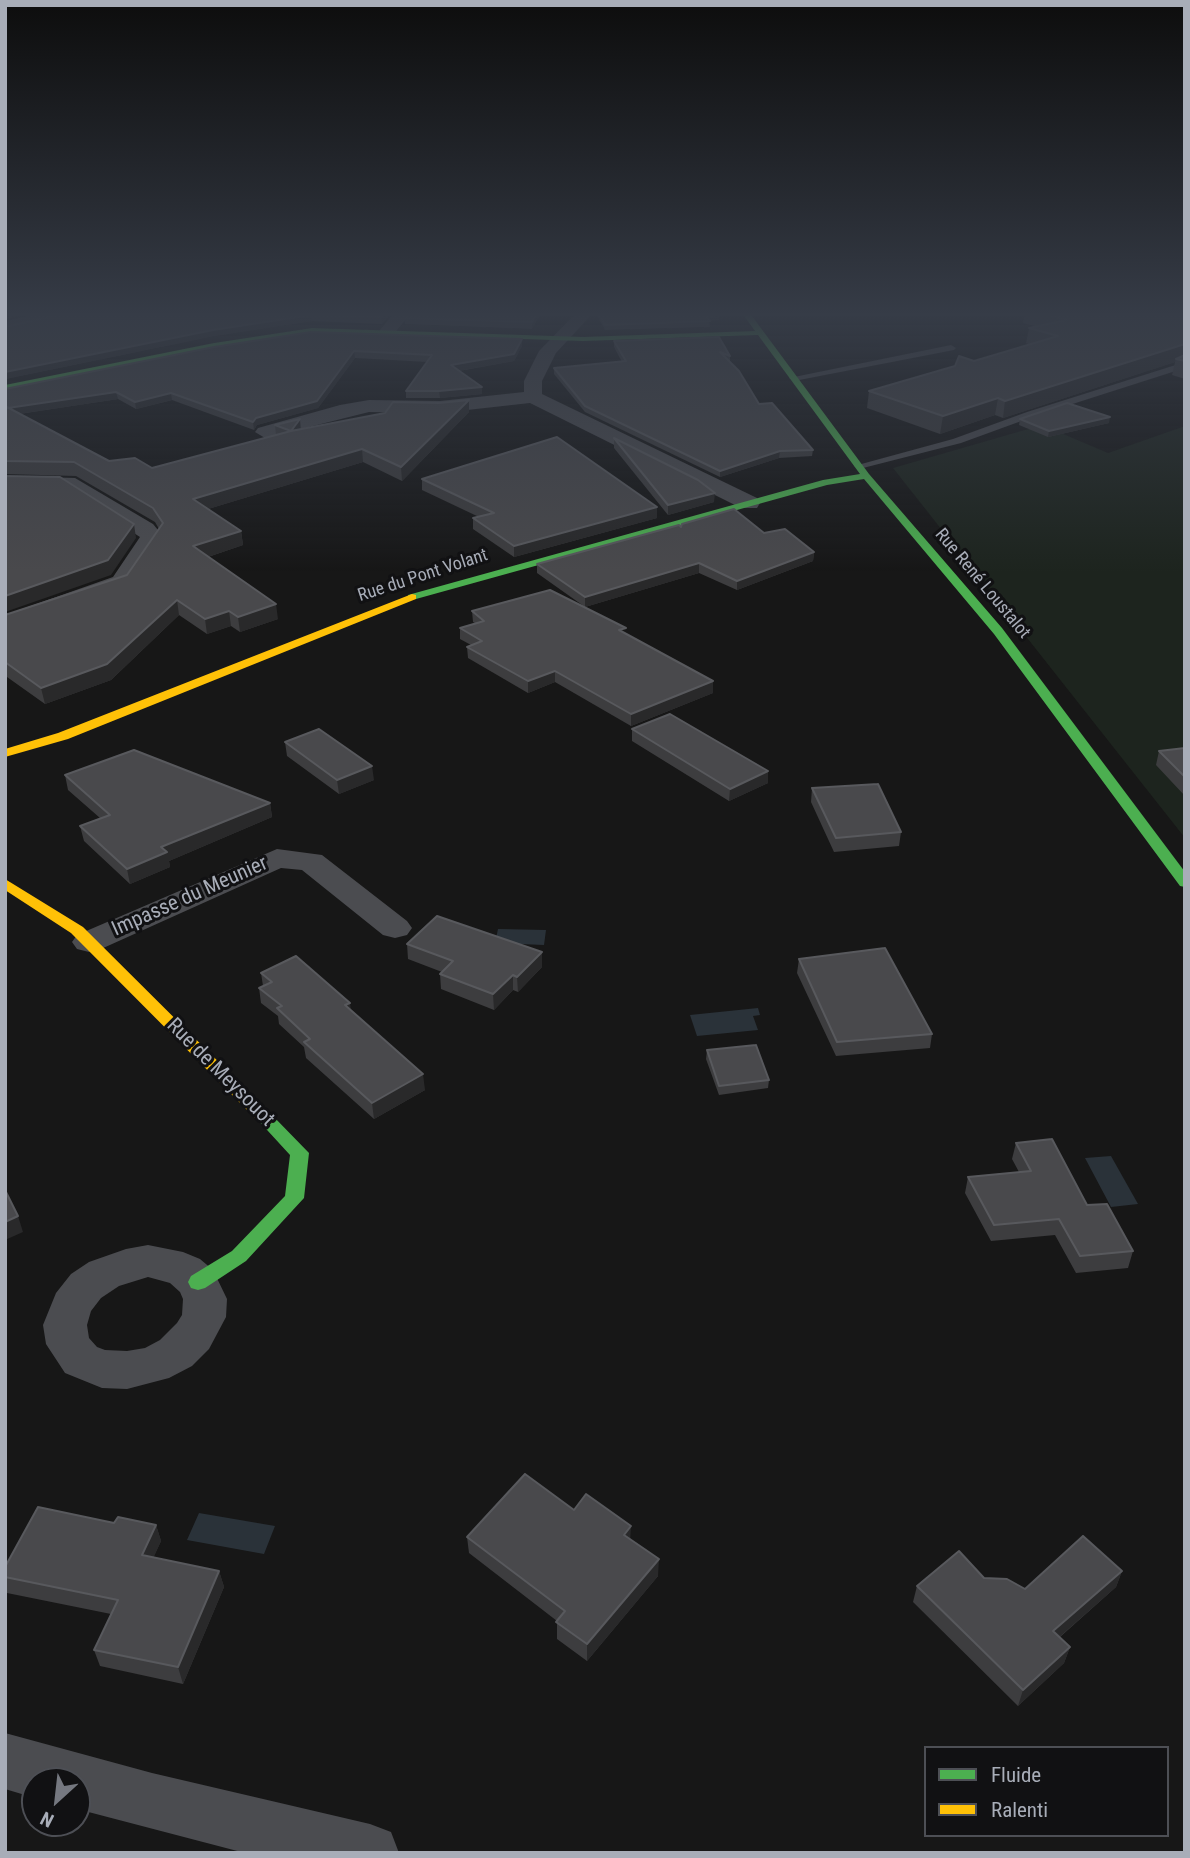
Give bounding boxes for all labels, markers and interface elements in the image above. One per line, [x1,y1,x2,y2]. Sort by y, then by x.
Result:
street label: Rue René Loustalot [930,525,1034,643]
street label: Rue du Pont Volant [355,545,491,607]
street label: Impasse du Meunier [108,851,272,943]
street label: Rue de Meysouot [161,1014,279,1132]
legend [924,1746,1169,1837]
text: Fluide [991,1763,1041,1787]
north arrow [21,1767,91,1837]
text: Ralenti [991,1798,1048,1822]
text: N [37,1806,58,1832]

